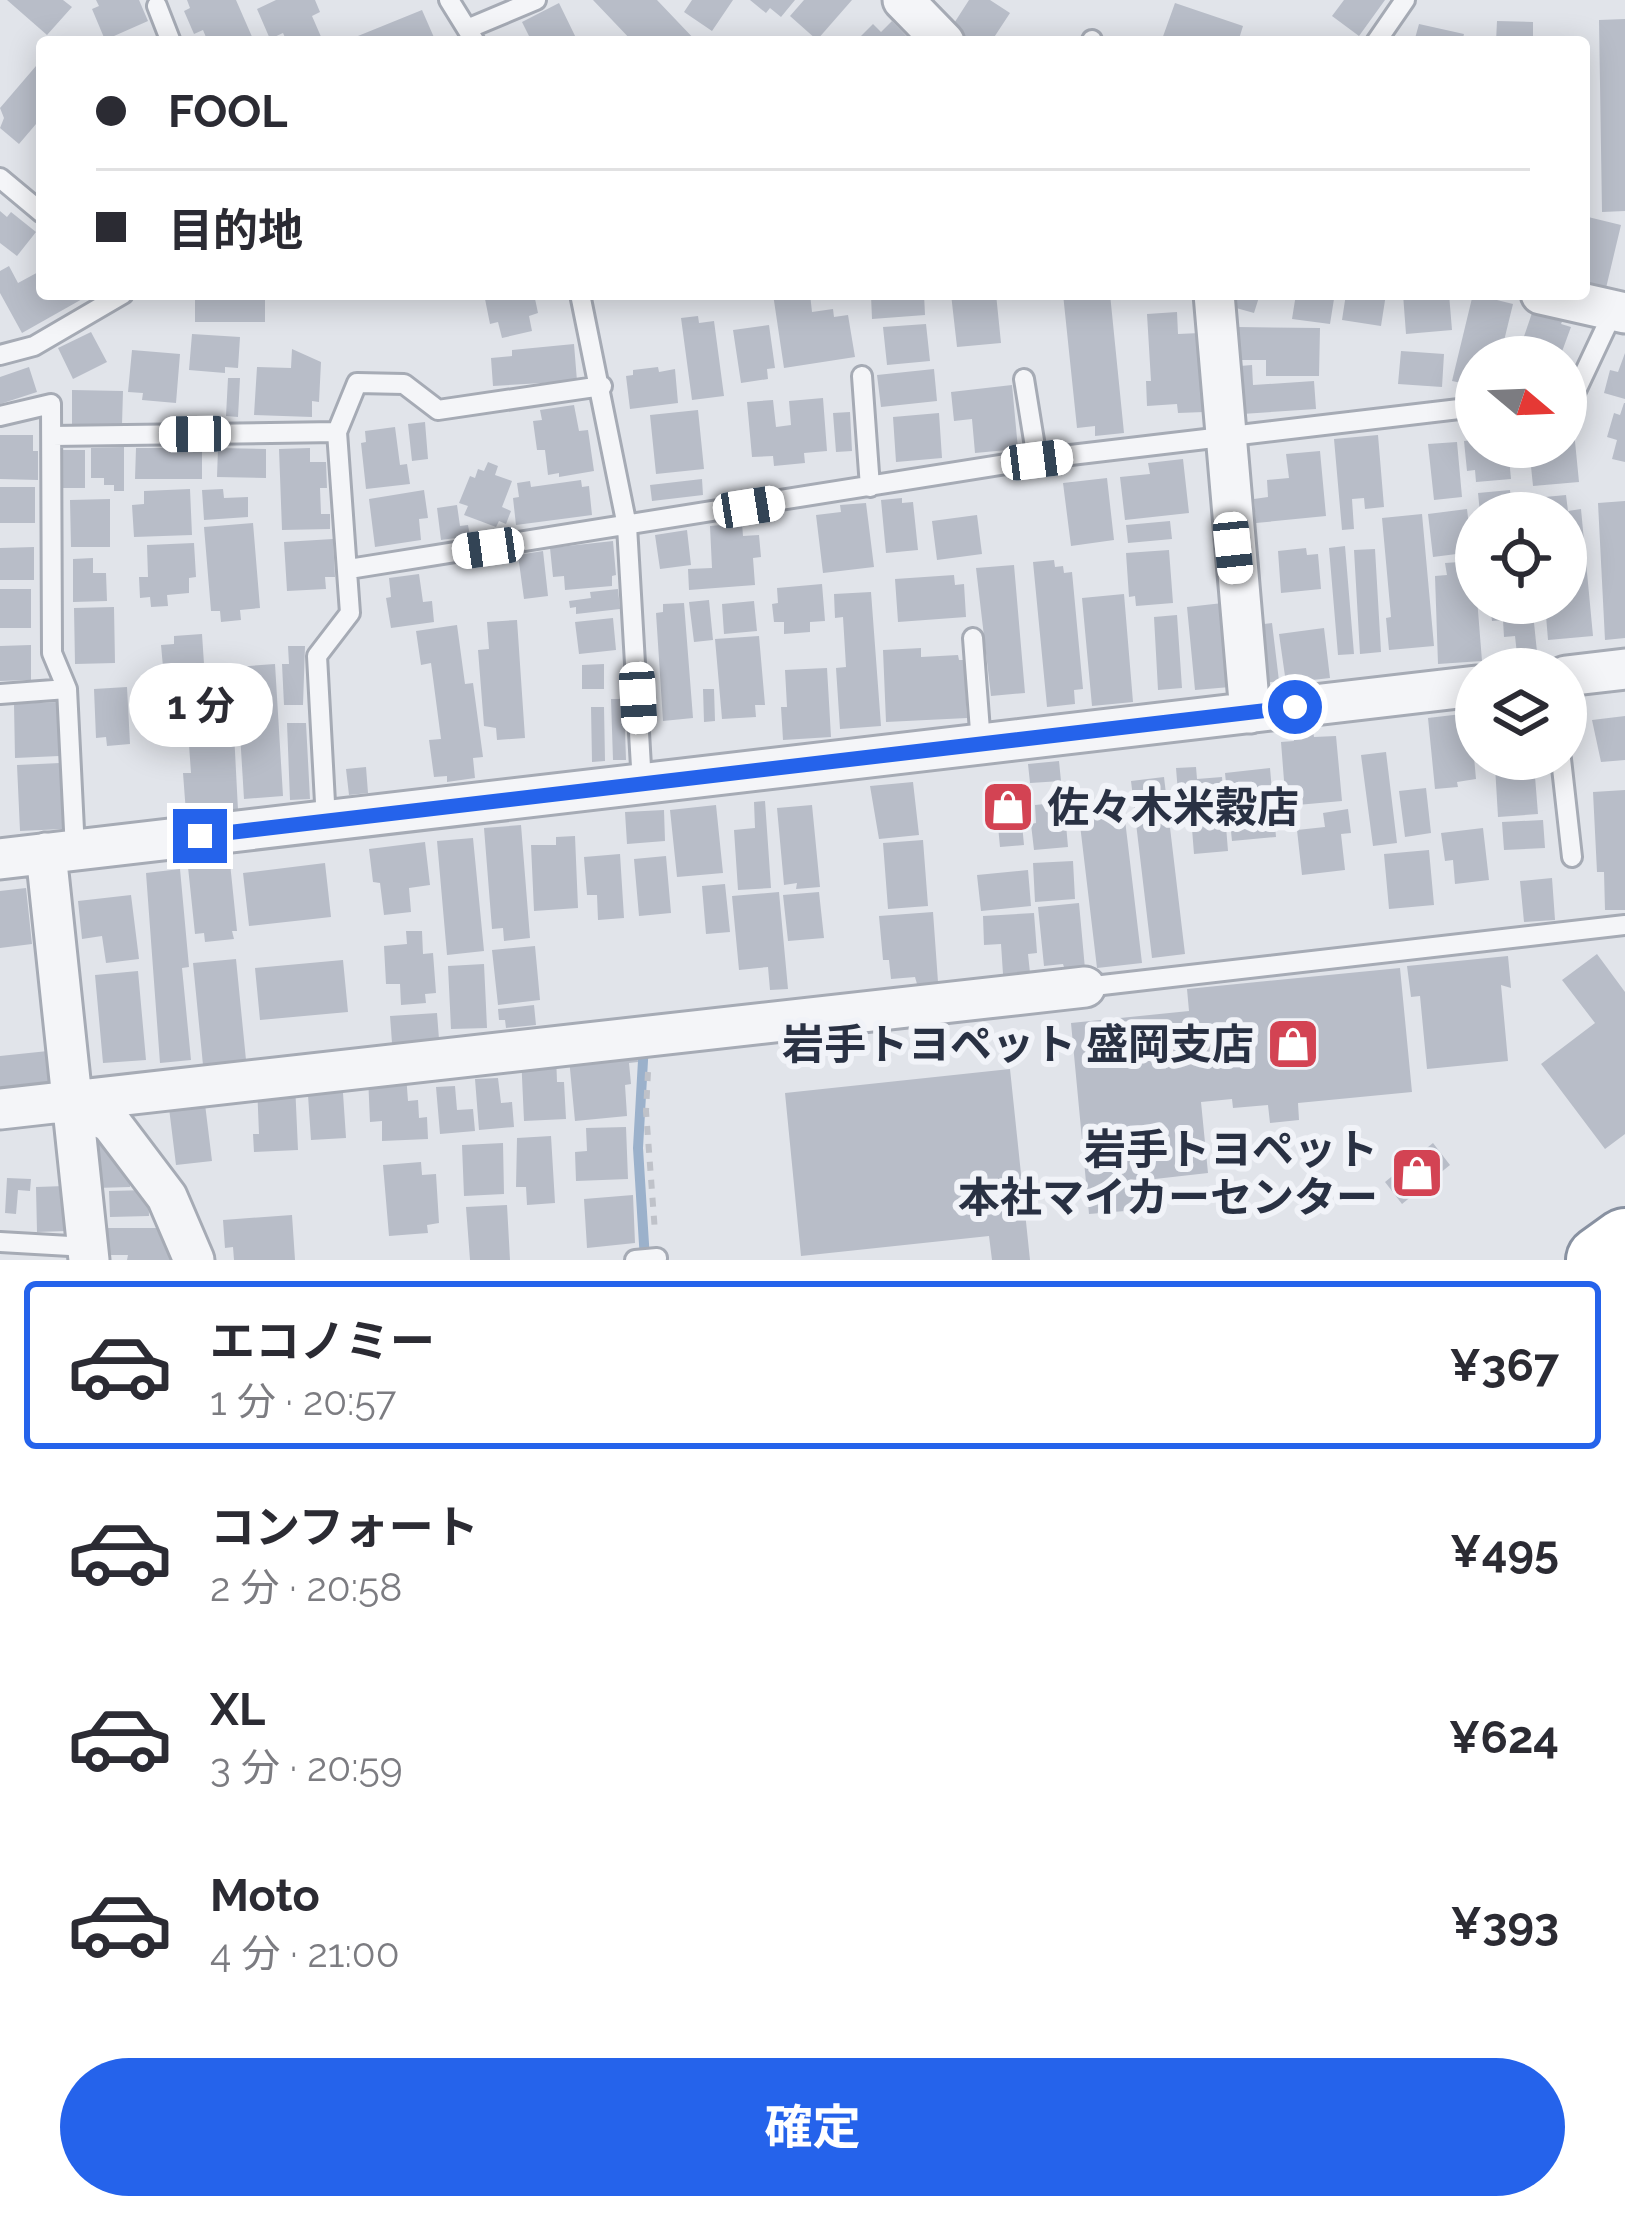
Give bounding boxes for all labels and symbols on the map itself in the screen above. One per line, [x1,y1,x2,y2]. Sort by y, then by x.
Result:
north arrow [1455,336,1587,468]
car [159,415,231,453]
car [999,438,1075,482]
car [711,484,787,530]
car [1211,510,1255,586]
car [450,525,526,571]
car [618,661,658,735]
callout: 1 分 [128,662,272,746]
route start [1268,680,1322,734]
shop icon: 佐々木米穀店 [980,779,1036,835]
place label: 佐々木米穀店 [1047,783,1299,832]
route end [173,809,227,863]
shop icon: 岩手トヨペット 盛岡支店 [1265,1016,1321,1072]
place label: 岩手トヨペット 盛岡支店 [782,1020,1254,1069]
place label: 岩手トヨペット 本社マイカーセンター [958,1125,1378,1222]
shop icon: 岩手トヨペット 本社マイカーセンター [1389,1145,1445,1201]

